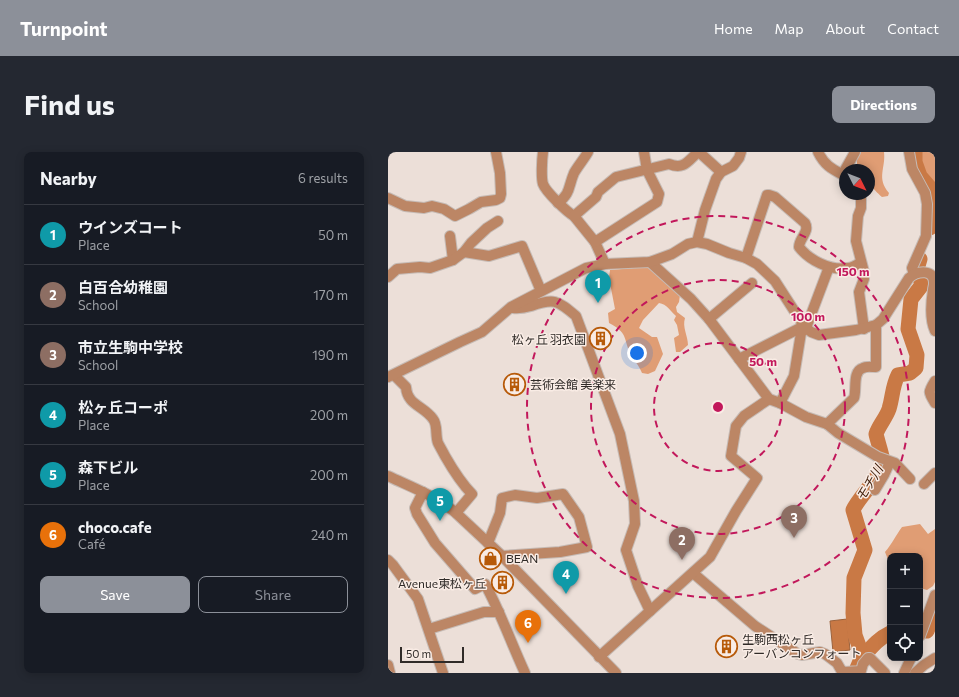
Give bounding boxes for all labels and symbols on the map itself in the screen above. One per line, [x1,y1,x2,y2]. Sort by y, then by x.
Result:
north arrow [839,164,875,200]
text: 150 m [836,264,870,278]
pin: 1 [585,270,611,303]
text: 100 m [791,309,825,323]
building icon: 松ヶ丘 羽衣園 [588,326,614,352]
place label: 松ヶ丘 羽衣園 [512,332,586,346]
your location [627,343,647,363]
text: 50 m [749,354,777,368]
building icon: 芸術会館 美楽来 [502,371,528,397]
place label: 芸術会館 美楽来 [530,377,616,391]
centre of rings [711,400,725,414]
water label: モチ川 [852,460,887,504]
pin: 5 [427,488,453,521]
pin: 3 [781,505,807,538]
pin: 2 [669,527,695,560]
shop icon: BEAN [478,545,504,571]
place label: BEAN [506,551,538,565]
pin: 4 [553,561,579,594]
building icon: Avenue東松ヶ丘 [489,570,515,596]
place label: Avenue東松ヶ丘 [398,576,486,590]
pin: 6 [515,610,541,643]
place label: 生駒西松ヶ丘 アーバンコンフォート [742,632,861,660]
building icon: 生駒西松ヶ丘 アーバンコンフォート [713,633,739,659]
scale bar [400,645,464,664]

